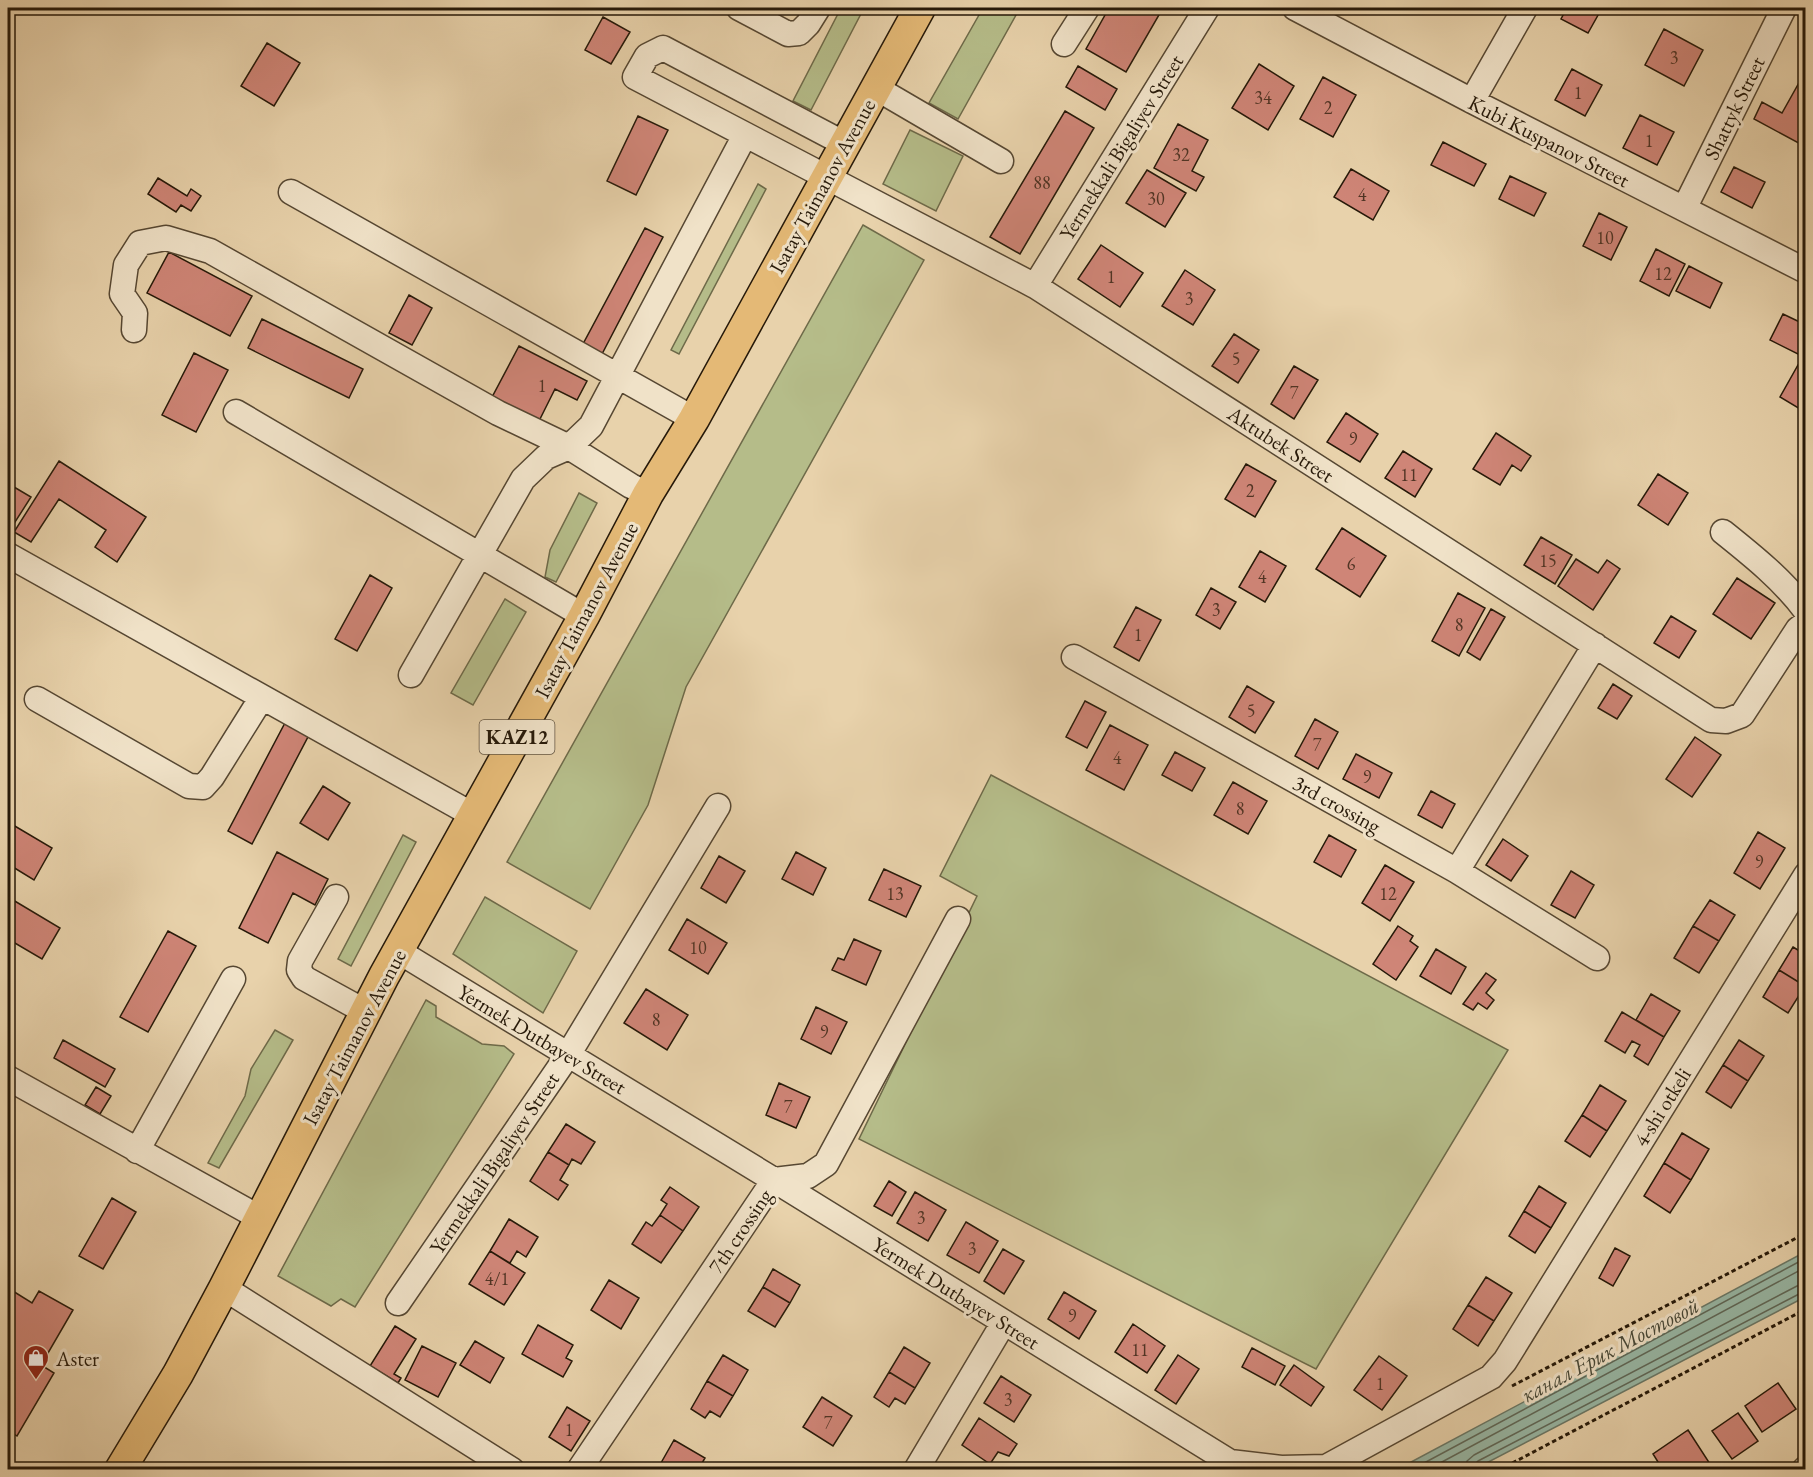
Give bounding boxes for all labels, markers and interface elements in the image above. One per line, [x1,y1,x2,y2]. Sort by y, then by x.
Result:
house number: 3 [1670,46,1678,69]
street label: Yermekkali Bigaliyev Street [1053,49,1189,245]
street label: Shattyk Street [1697,52,1771,164]
house number: 1 [1574,81,1582,104]
house number: 34 [1254,86,1272,109]
street label: Kubi Kuspanov Street [1464,89,1634,193]
street label: Isatay Taimanov Avenue [763,94,881,278]
house number: 2 [1324,96,1333,119]
house number: 1 [1645,129,1653,152]
house number: 32 [1172,143,1190,166]
house number: 88 [1033,171,1051,194]
house number: 4 [1358,183,1367,206]
house number: 30 [1147,187,1165,210]
house number: 10 [1596,226,1614,249]
house number: 12 [1654,262,1672,285]
house number: 1 [1107,265,1115,288]
house number: 3 [1185,287,1193,310]
house number: 5 [1232,347,1240,370]
house number: 1 [538,374,546,397]
house number: 7 [1290,381,1299,404]
street label: Aktubek Street [1222,399,1340,489]
house number: 9 [1349,427,1358,450]
house number: 11 [1400,463,1418,486]
house number: 2 [1246,479,1255,502]
street label: Isatay Taimanov Avenue [528,517,644,703]
house number: 15 [1539,549,1557,572]
house number: 6 [1347,552,1356,575]
house number: 4 [1258,565,1267,588]
house number: 3 [1212,598,1220,621]
house number: 8 [1455,613,1463,636]
house number: 1 [1134,623,1142,646]
house number: 5 [1247,699,1255,722]
road number: KAZ12 [480,720,554,754]
house number: 7 [1313,733,1322,756]
house number: 4 [1113,746,1122,769]
house number: 9 [1363,765,1372,788]
street label: 3rd crossing [1288,769,1386,840]
house number: 8 [1236,797,1244,820]
house number: 9 [1755,850,1764,873]
house number: 13 [886,882,904,905]
house number: 12 [1379,882,1397,905]
house number: 10 [689,936,707,959]
street label: Isatay Taimanov Avenue [296,944,412,1130]
street label: Yermek Dutbayev Street [453,978,632,1100]
house number: 8 [652,1008,660,1031]
house number: 9 [820,1020,829,1043]
street label: 4-shi otkeli [1627,1063,1697,1151]
street label: Yermekkali Bigaliyev Street [423,1066,565,1259]
house number: 7 [784,1095,793,1118]
street label: 7th crossing [702,1183,779,1278]
house number: 3 [917,1206,925,1229]
street label: Yermek Dutbayev Street [867,1231,1045,1356]
house number: 3 [968,1237,976,1260]
house number: 4/1 [485,1267,509,1290]
water label: канал Ерик Мостовой [1516,1291,1704,1409]
house number: 9 [1068,1304,1077,1327]
house number: 11 [1131,1338,1149,1361]
shop icon: Aster [21,1343,51,1381]
place label: Aster [55,1345,99,1372]
house number: 1 [1376,1372,1384,1395]
house number: 3 [1004,1388,1012,1411]
house number: 7 [824,1411,833,1434]
house number: 1 [565,1418,573,1441]

